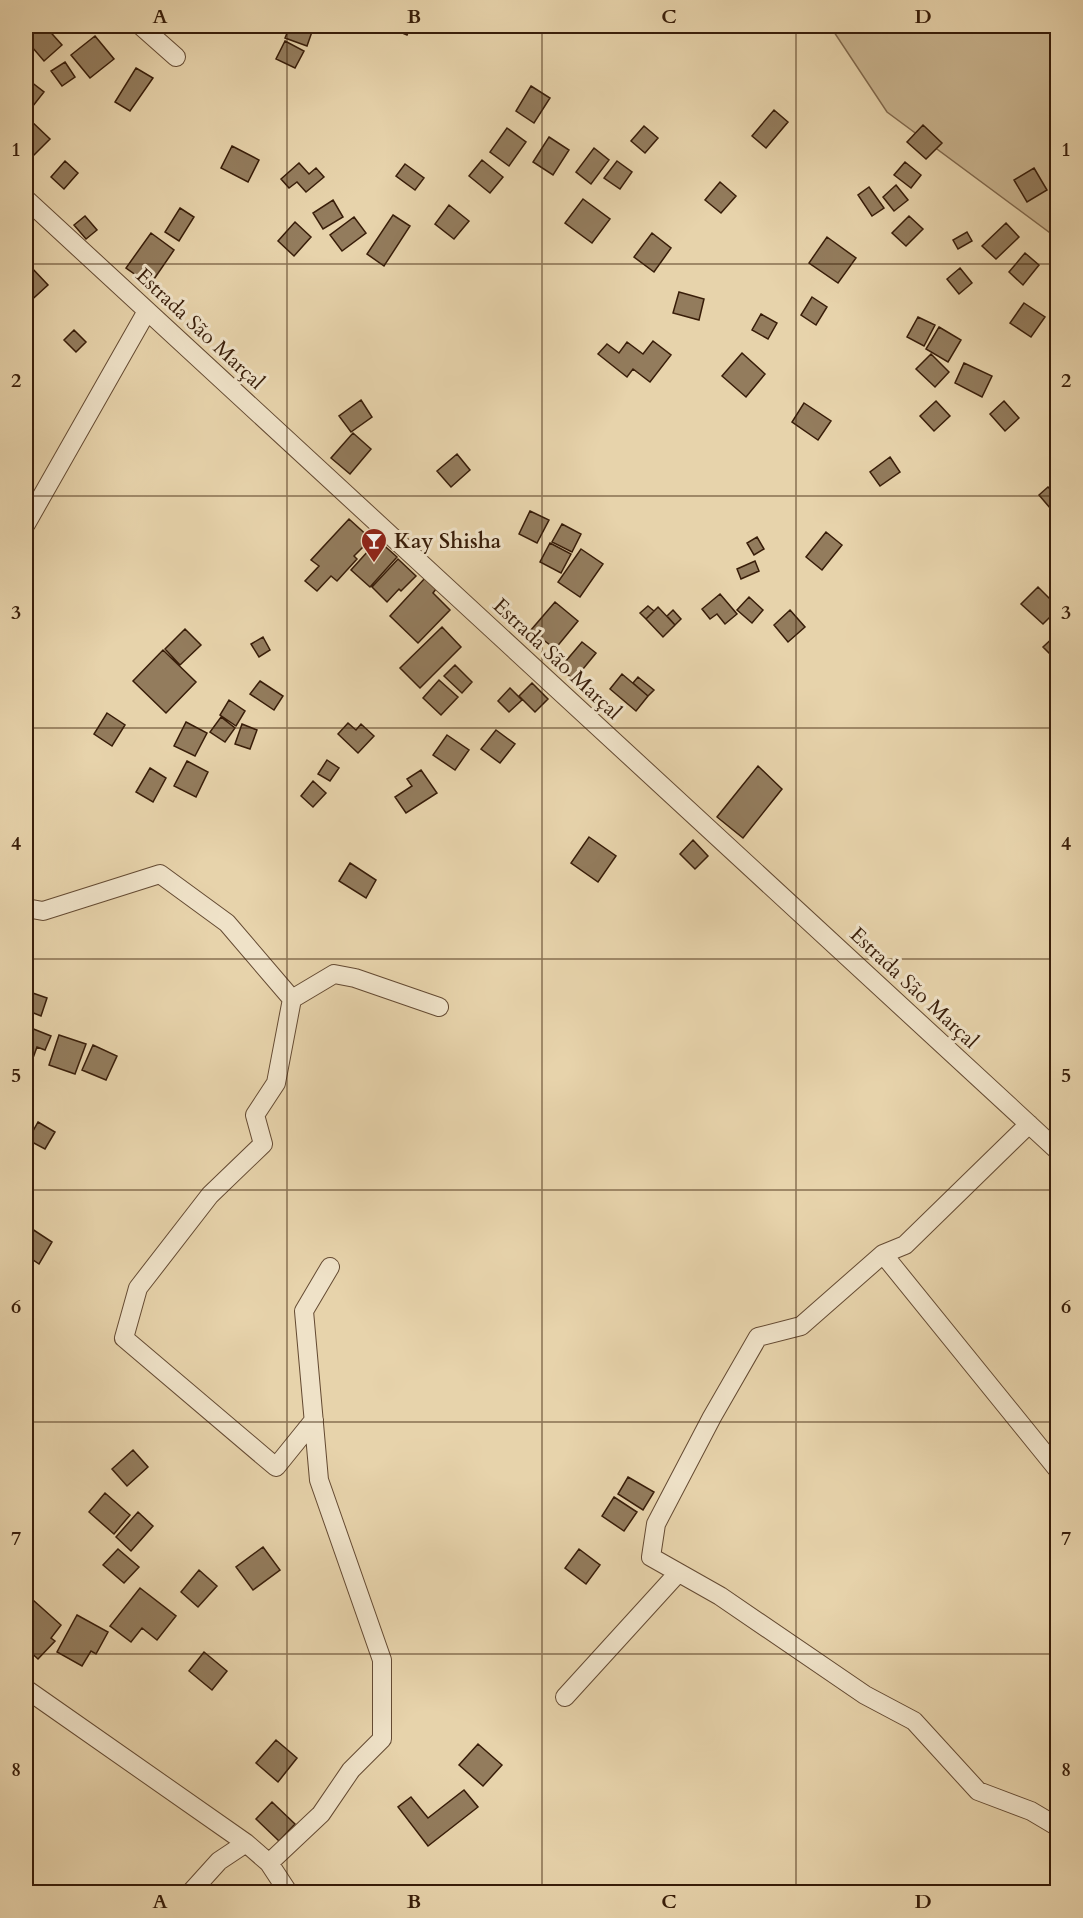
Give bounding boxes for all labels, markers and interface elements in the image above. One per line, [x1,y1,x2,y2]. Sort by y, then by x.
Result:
text: A [152,3,168,30]
text: B [407,3,421,30]
text: C [661,3,677,30]
text: D [914,3,932,30]
text: 1 [11,136,21,163]
text: 1 [1061,136,1071,163]
street label: Estrada São Marçal [129,262,271,396]
text: 2 [11,367,21,394]
text: 2 [1061,367,1071,394]
bar icon: Kay Shisha [359,526,389,564]
place label: Kay Shisha [394,527,502,556]
street label: Estrada São Marçal [486,592,628,726]
text: 3 [11,599,21,626]
text: 3 [1061,599,1071,626]
text: 4 [11,830,21,857]
text: 4 [1061,830,1071,857]
street label: Estrada São Marçal [843,921,985,1055]
text: 5 [11,1062,21,1089]
text: 5 [1061,1062,1071,1089]
text: 6 [11,1293,21,1320]
text: 6 [1061,1293,1071,1320]
text: 7 [11,1525,21,1552]
text: 7 [1061,1525,1071,1552]
text: 8 [11,1756,21,1783]
text: 8 [1061,1756,1071,1783]
text: A [152,1888,168,1915]
text: B [407,1888,421,1915]
text: C [661,1888,677,1915]
text: D [914,1888,932,1915]

